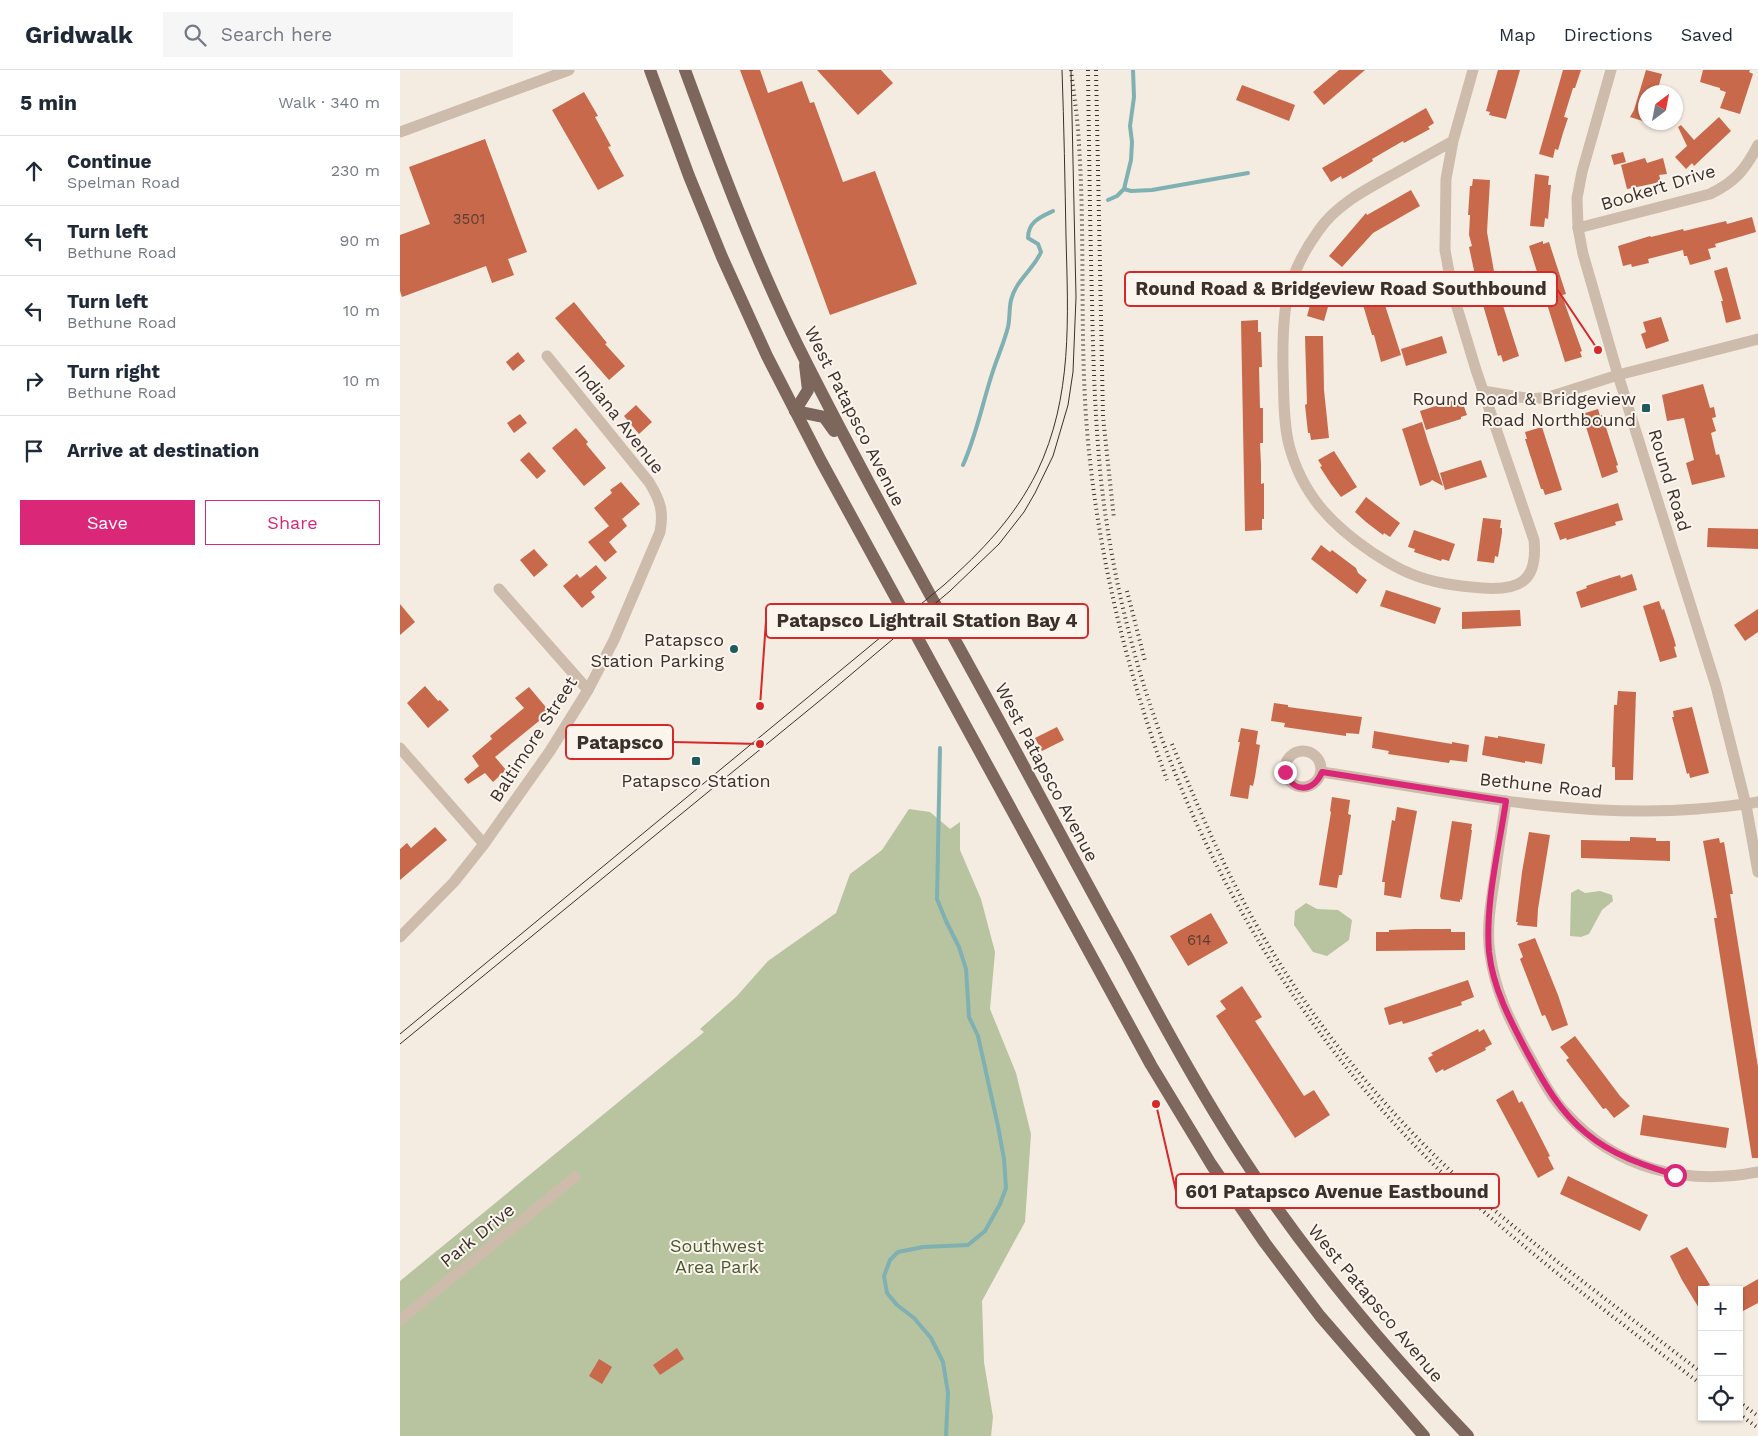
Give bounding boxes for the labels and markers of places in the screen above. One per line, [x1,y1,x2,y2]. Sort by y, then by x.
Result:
callout: Round Road & Bridgeview Road Southbound [1125,272,1557,306]
place label: Round Road & Bridgeview Road Northbound [1412,388,1636,430]
marker: Round Road & Bridgeview Road Northbound [1640,402,1652,414]
callout: Patapsco Lightrail Station Bay 4 [766,604,1088,638]
place label: Patapsco Station Parking [590,629,724,671]
marker: Patapsco Station Parking [728,643,740,655]
callout: Patapsco [566,725,673,759]
marker: Patapsco Station [690,755,702,767]
place label: Patapsco Station [621,770,771,791]
callout: 601 Patapsco Avenue Eastbound [1176,1174,1499,1208]

